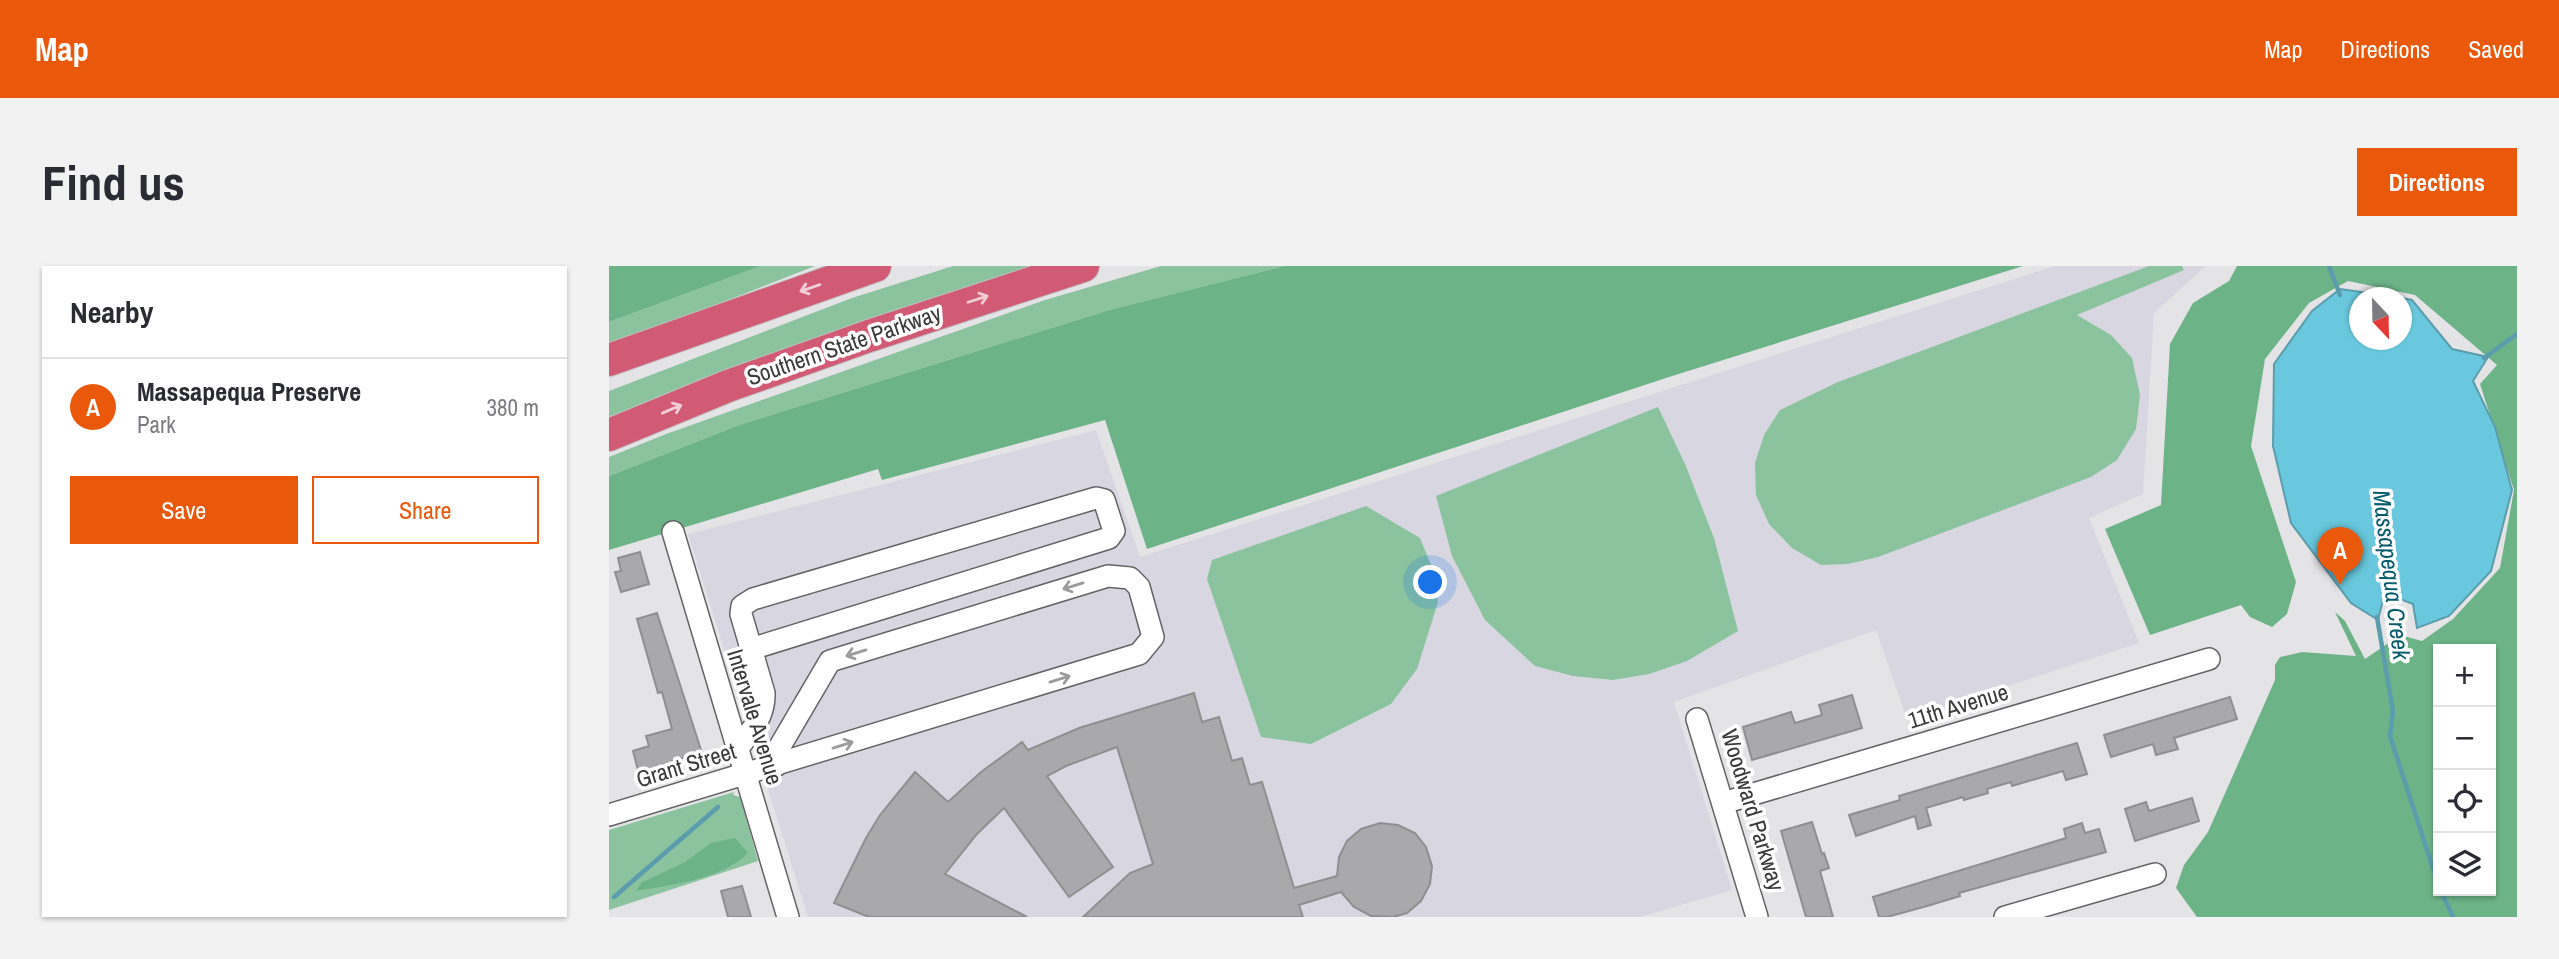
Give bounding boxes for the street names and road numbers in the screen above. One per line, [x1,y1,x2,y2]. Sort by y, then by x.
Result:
street label: Southern State Parkway [743,297,946,392]
street label: Intervale Avenue [720,645,791,788]
street label: 11th Avenue [1904,676,2012,735]
street label: Woodward Parkway [1714,725,1793,895]
street label: Grant Street [632,735,740,794]

